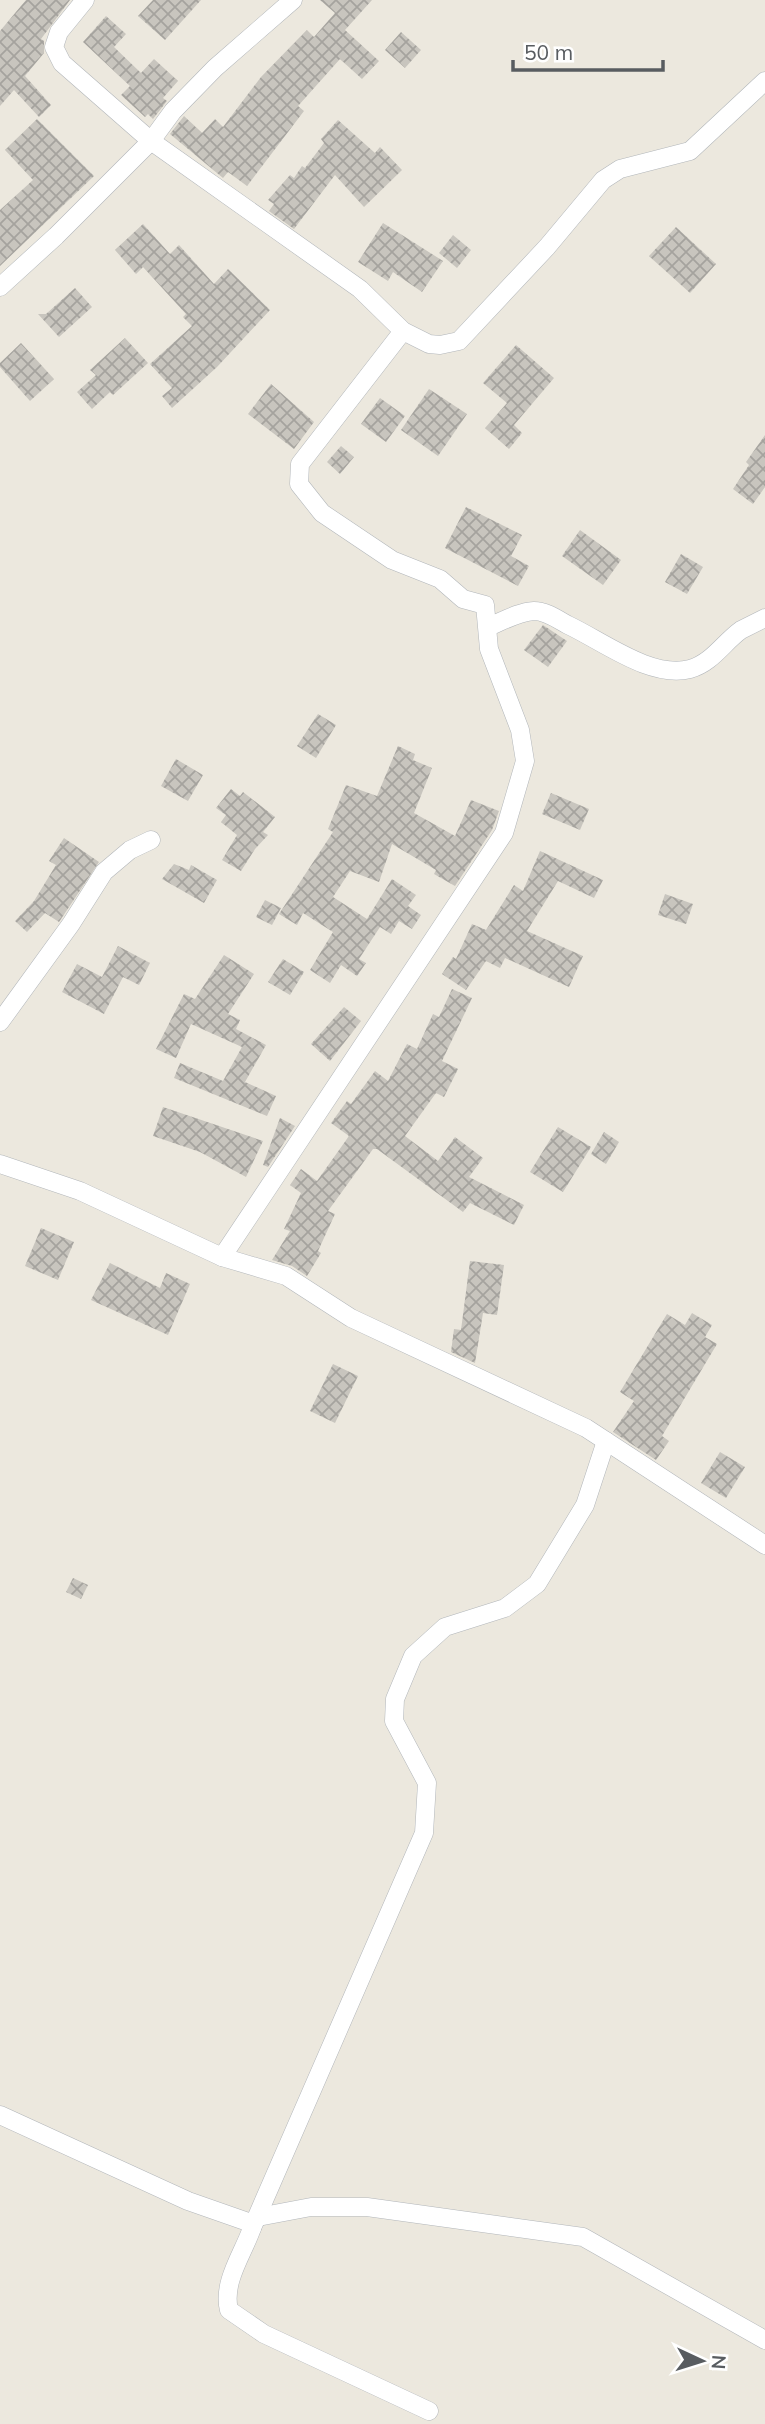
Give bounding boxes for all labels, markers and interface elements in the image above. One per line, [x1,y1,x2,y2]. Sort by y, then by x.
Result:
scale bar [513,28,664,72]
text: 50 m [524,39,573,65]
north arrow [667,2326,737,2396]
text: N [706,2354,731,2370]

